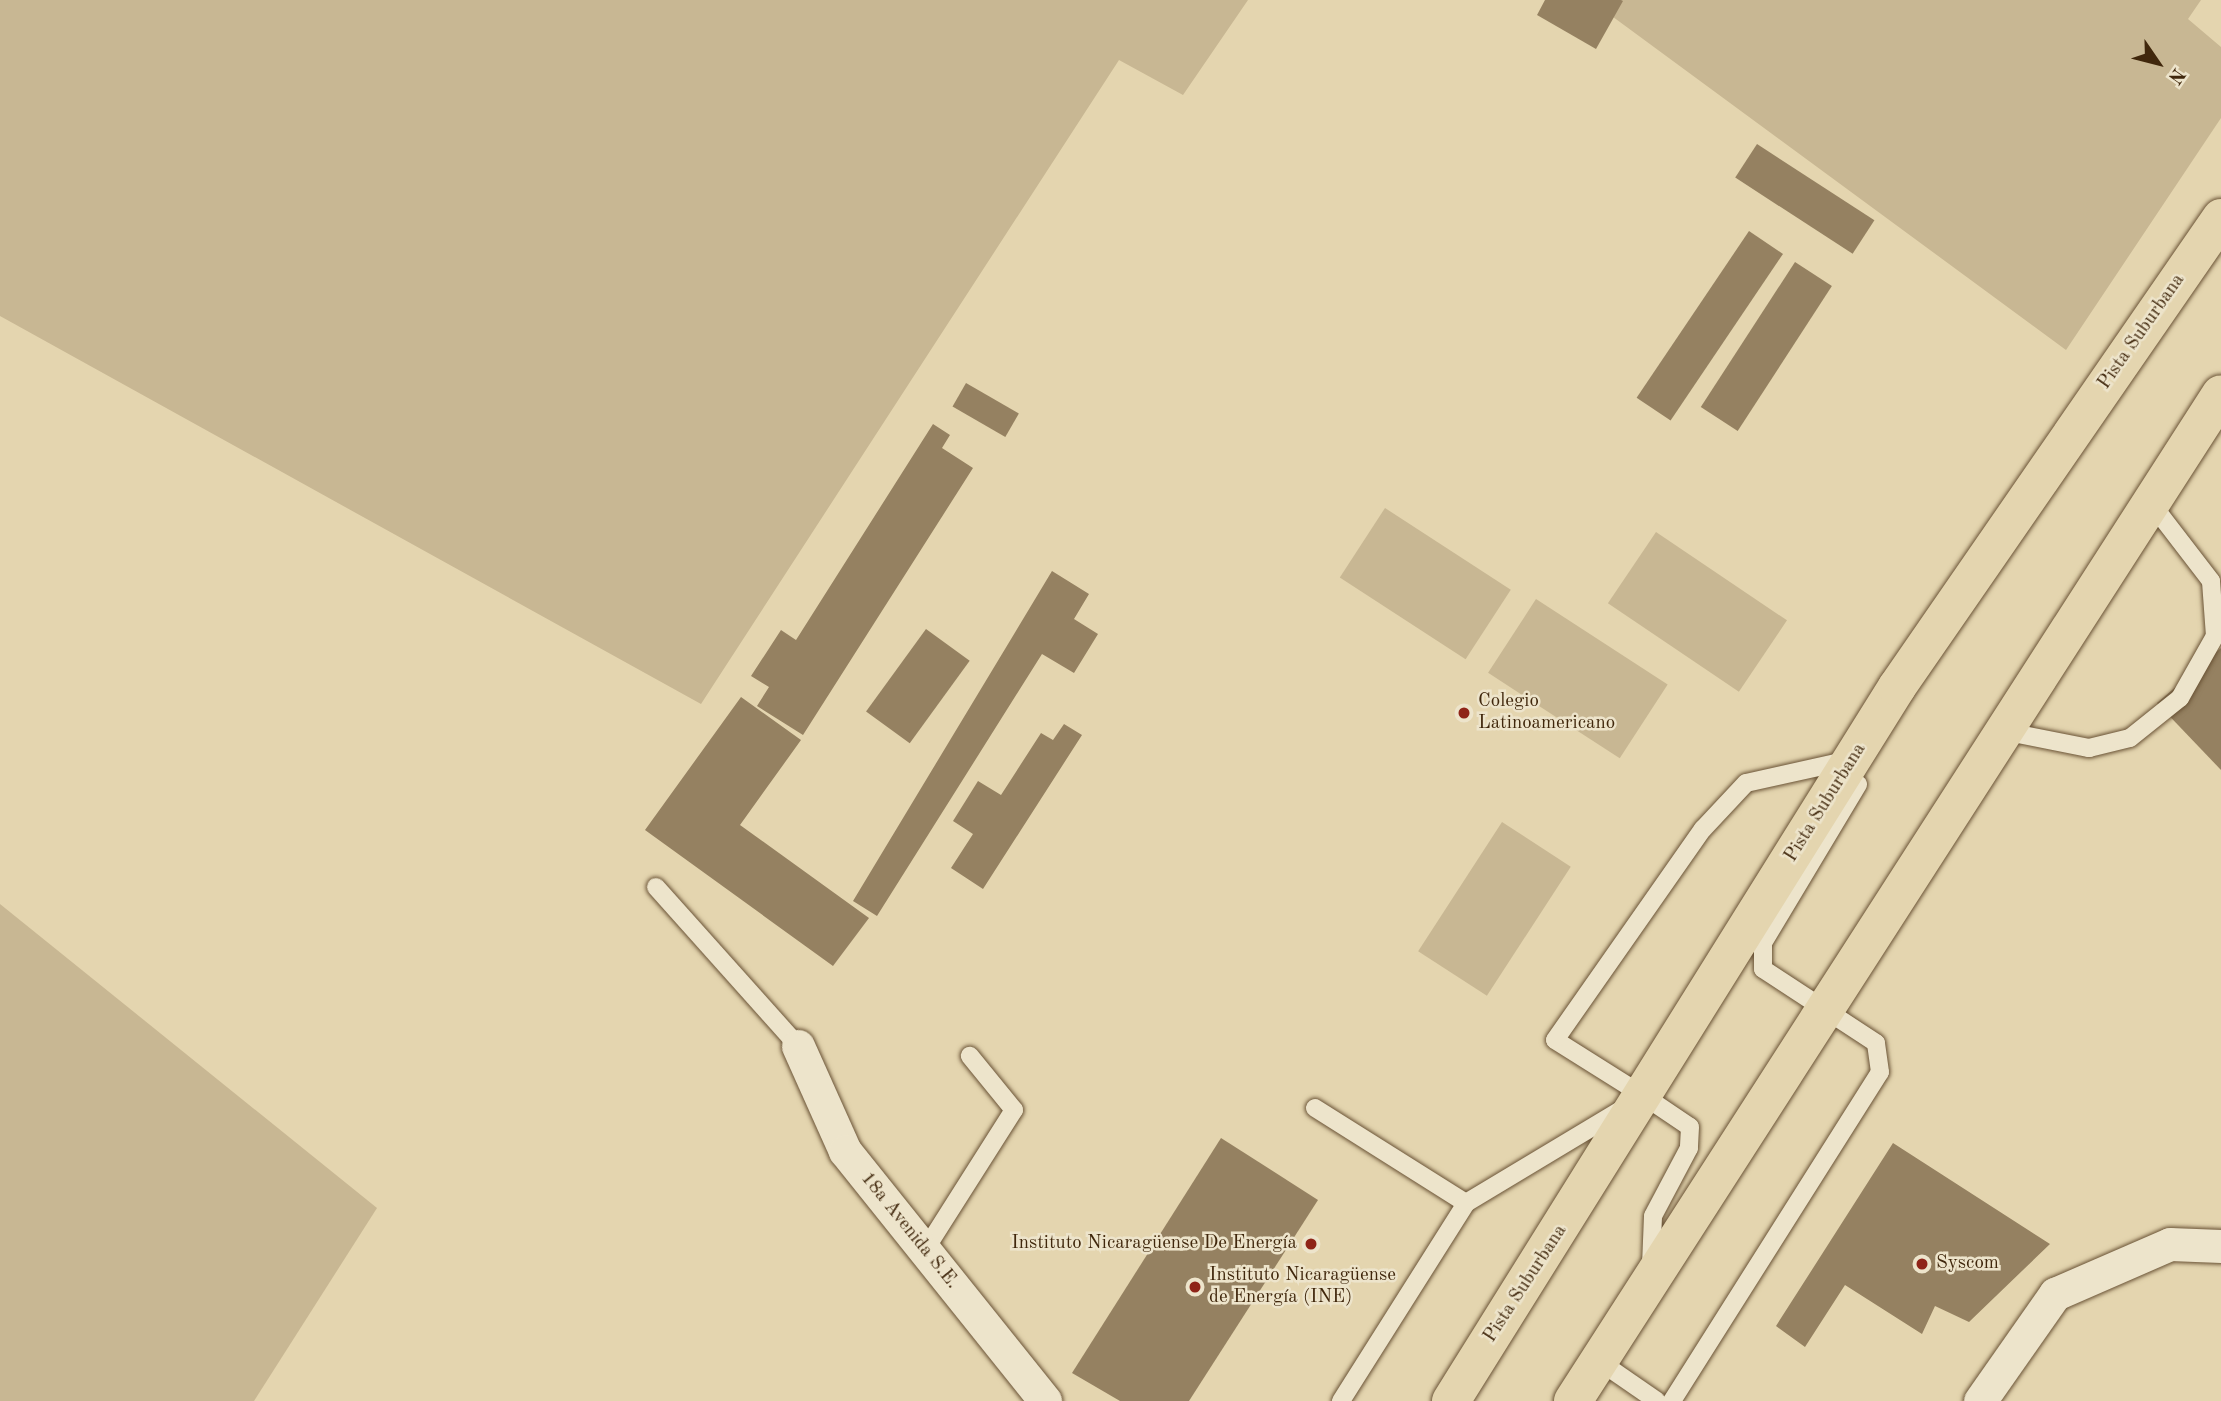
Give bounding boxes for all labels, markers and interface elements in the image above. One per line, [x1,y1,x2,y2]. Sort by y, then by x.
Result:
north arrow [2123,28,2193,98]
text: N [2164,64,2188,87]
street label: Pista Suburbana [2094,270,2190,394]
place label: Colegio Latinoamericano [1478,691,1615,735]
marker: Colegio Latinoamericano [1456,705,1472,721]
street label: Pista Suburbana [1780,739,1872,867]
street label: 18a Avenida S.E. [855,1168,963,1294]
street label: Pista Suburbana [1479,1221,1573,1347]
place label: Instituto Nicaragüense De Energía [1011,1233,1297,1255]
marker: Instituto Nicaragüense De Energía [1303,1236,1319,1252]
place label: Syscom [1936,1253,1999,1275]
marker: Syscom [1914,1256,1930,1272]
place label: Instituto Nicaragüense de Energía (INE) [1209,1265,1396,1309]
marker: Instituto Nicaragüense de Energía (INE) [1187,1279,1203,1295]

